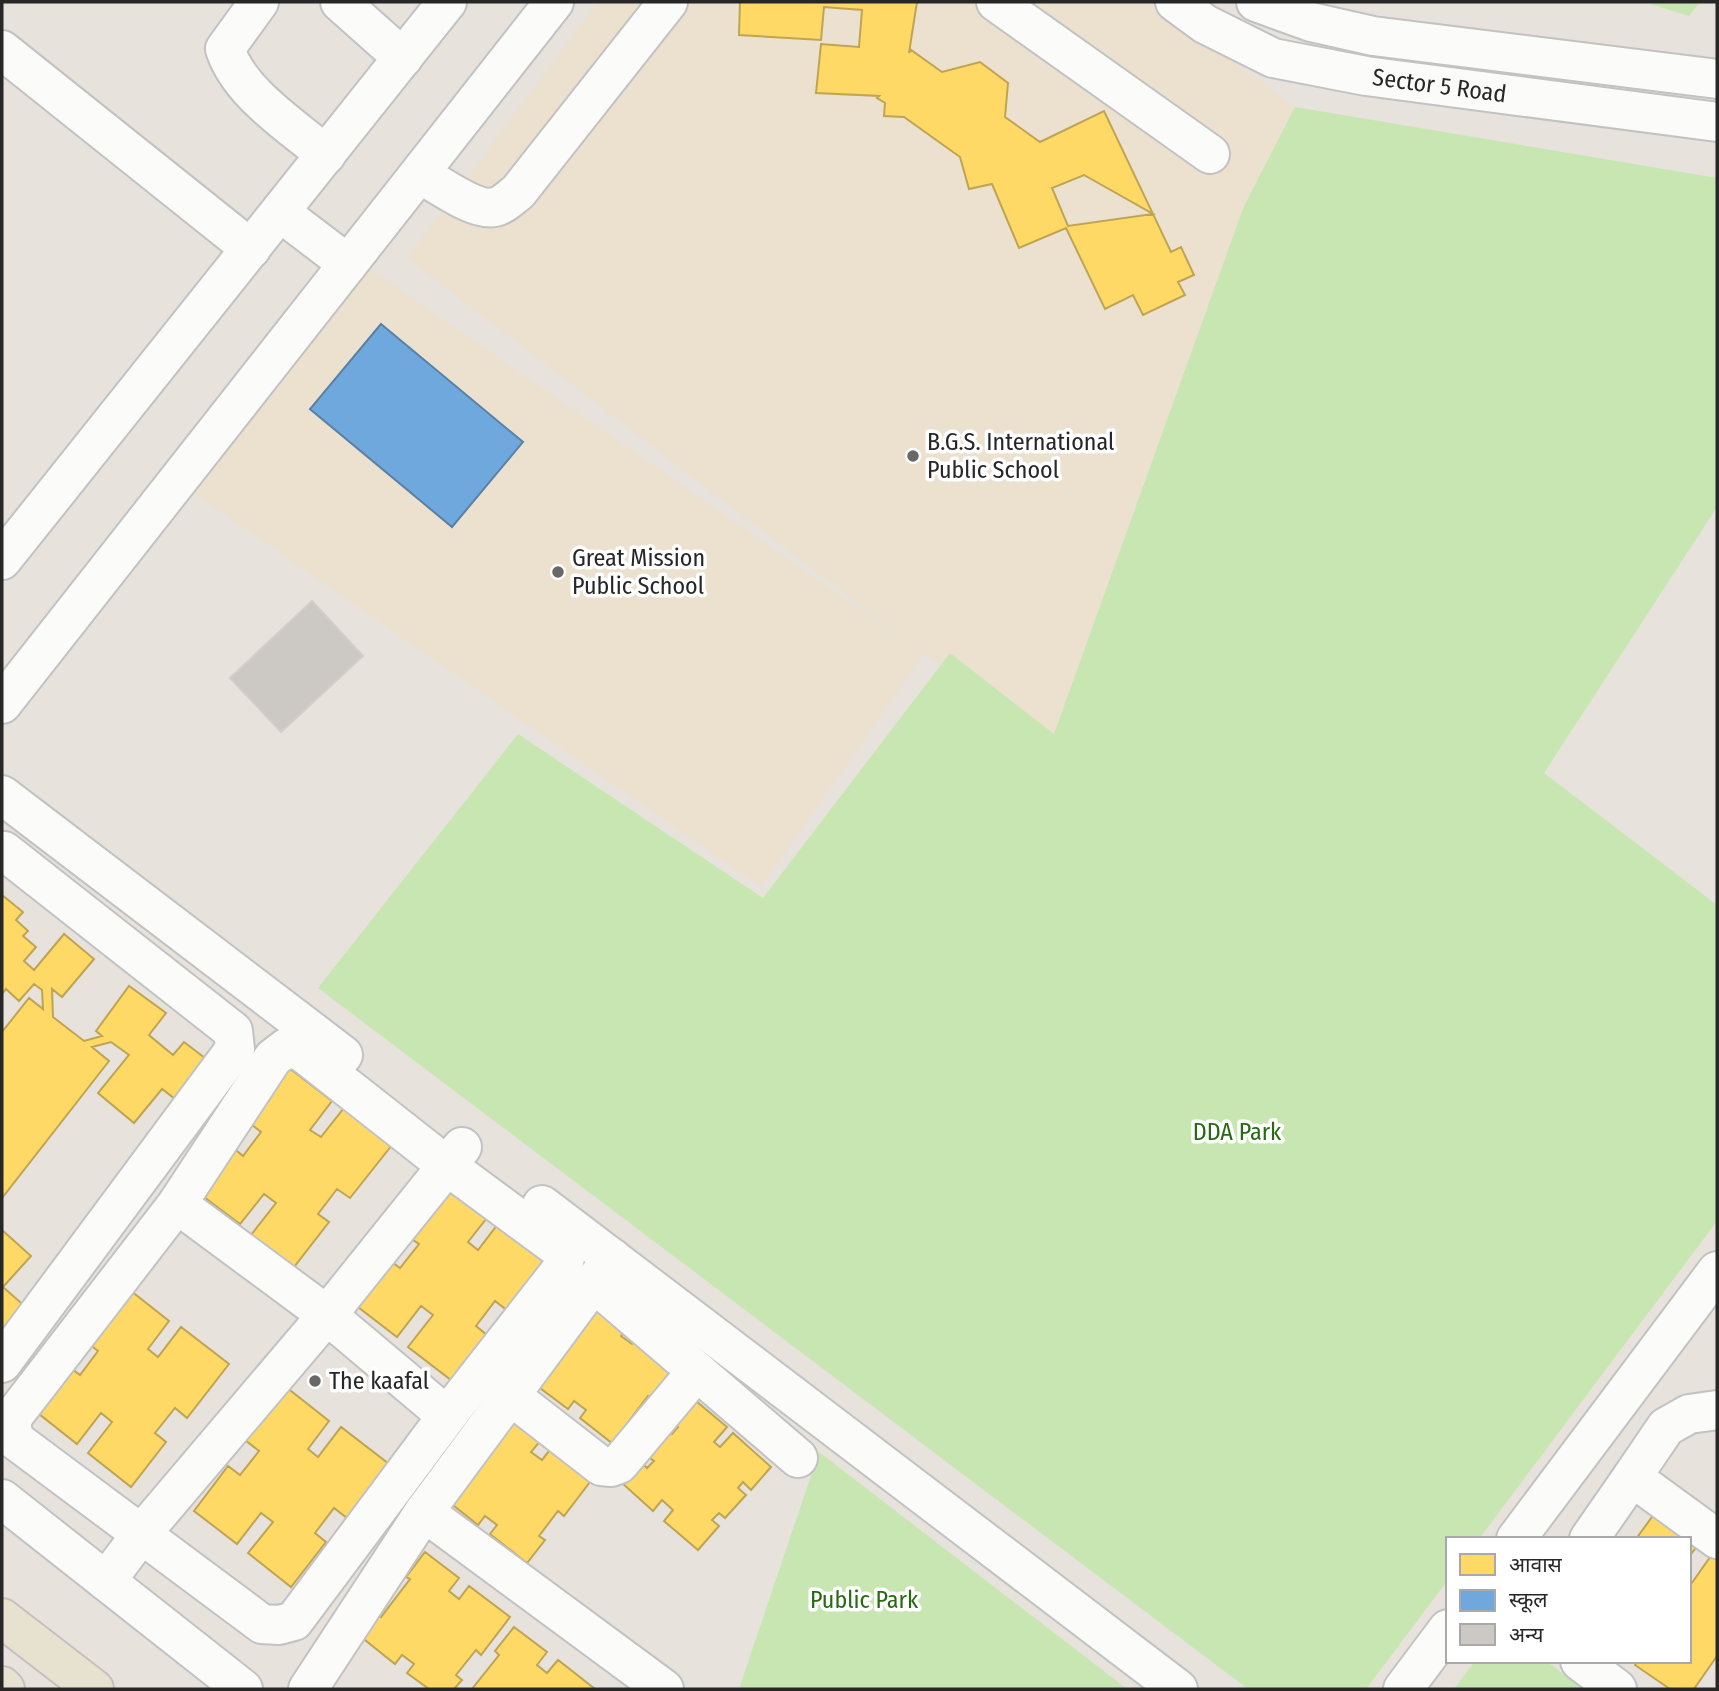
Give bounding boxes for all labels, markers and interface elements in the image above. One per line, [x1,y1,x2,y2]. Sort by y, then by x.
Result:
street label: Sector 5 Road [1371,63,1508,108]
place label: B.G.S. International Public School [927,428,1114,484]
marker: B.G.S. International Public School [905,448,921,464]
place label: Great Mission Public School [572,544,705,600]
marker: Great Mission Public School [550,564,566,580]
park label: DDA Park [1193,1118,1282,1146]
place label: The kaafal [329,1367,429,1395]
marker: The kaafal [307,1373,323,1389]
legend [1446,1537,1691,1663]
text: आवास [1509,1552,1563,1578]
park label: Public Park [810,1586,919,1614]
text: स्कूल [1509,1587,1548,1613]
text: अन्य [1509,1622,1544,1648]

